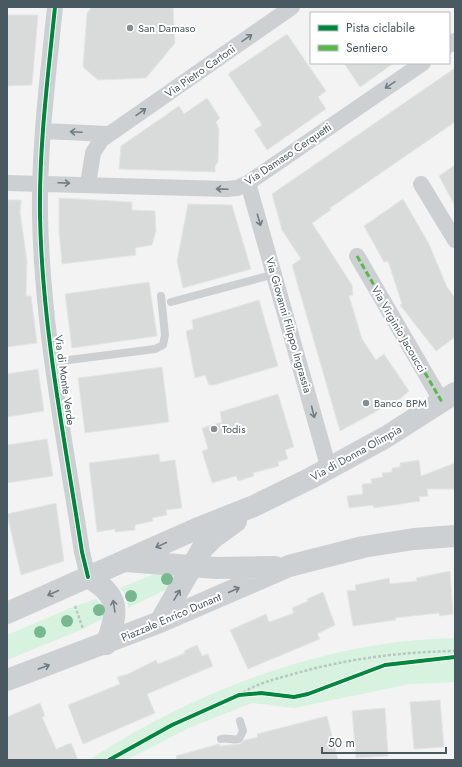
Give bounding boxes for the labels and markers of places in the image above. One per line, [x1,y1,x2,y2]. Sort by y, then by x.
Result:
place label: San Damaso [138,20,195,36]
marker: San Damaso [125,23,135,33]
place label: Banco BPM [374,395,427,411]
marker: Banco BPM [361,398,371,408]
place label: Todis [222,421,246,437]
marker: Todis [209,424,219,434]

